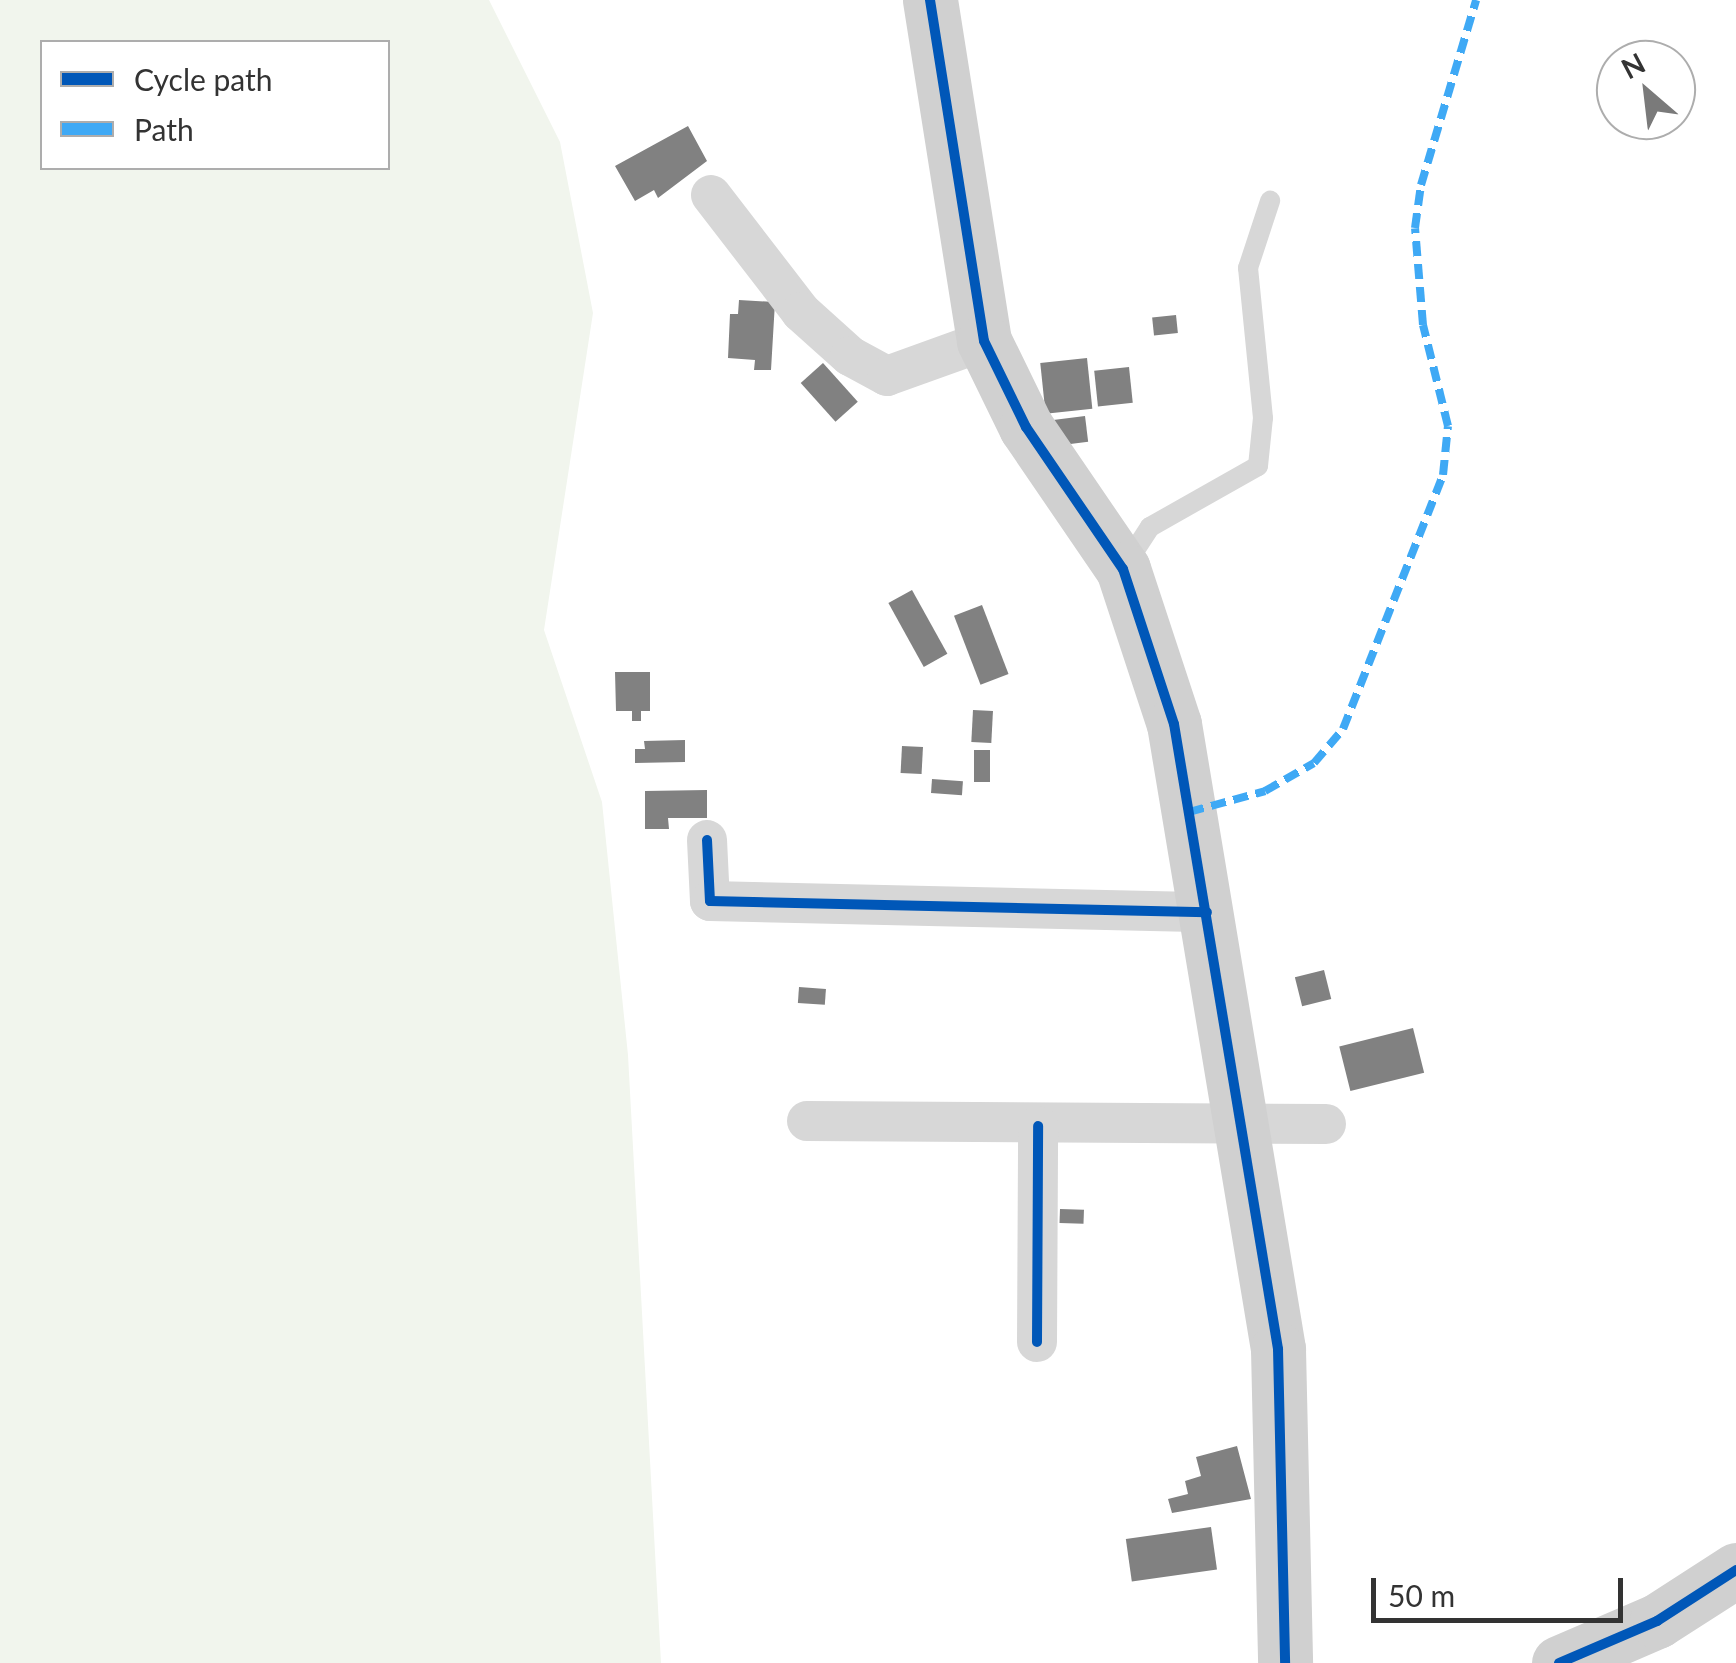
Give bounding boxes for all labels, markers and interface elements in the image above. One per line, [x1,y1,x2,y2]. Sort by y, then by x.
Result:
legend [40,40,390,170]
north arrow [1596,40,1696,140]
text: N [1615,45,1650,85]
text: Cycle path [134,61,273,97]
text: Path [134,111,194,147]
scale bar [1376,1558,1628,1620]
text: 50 m [1388,1577,1455,1613]

